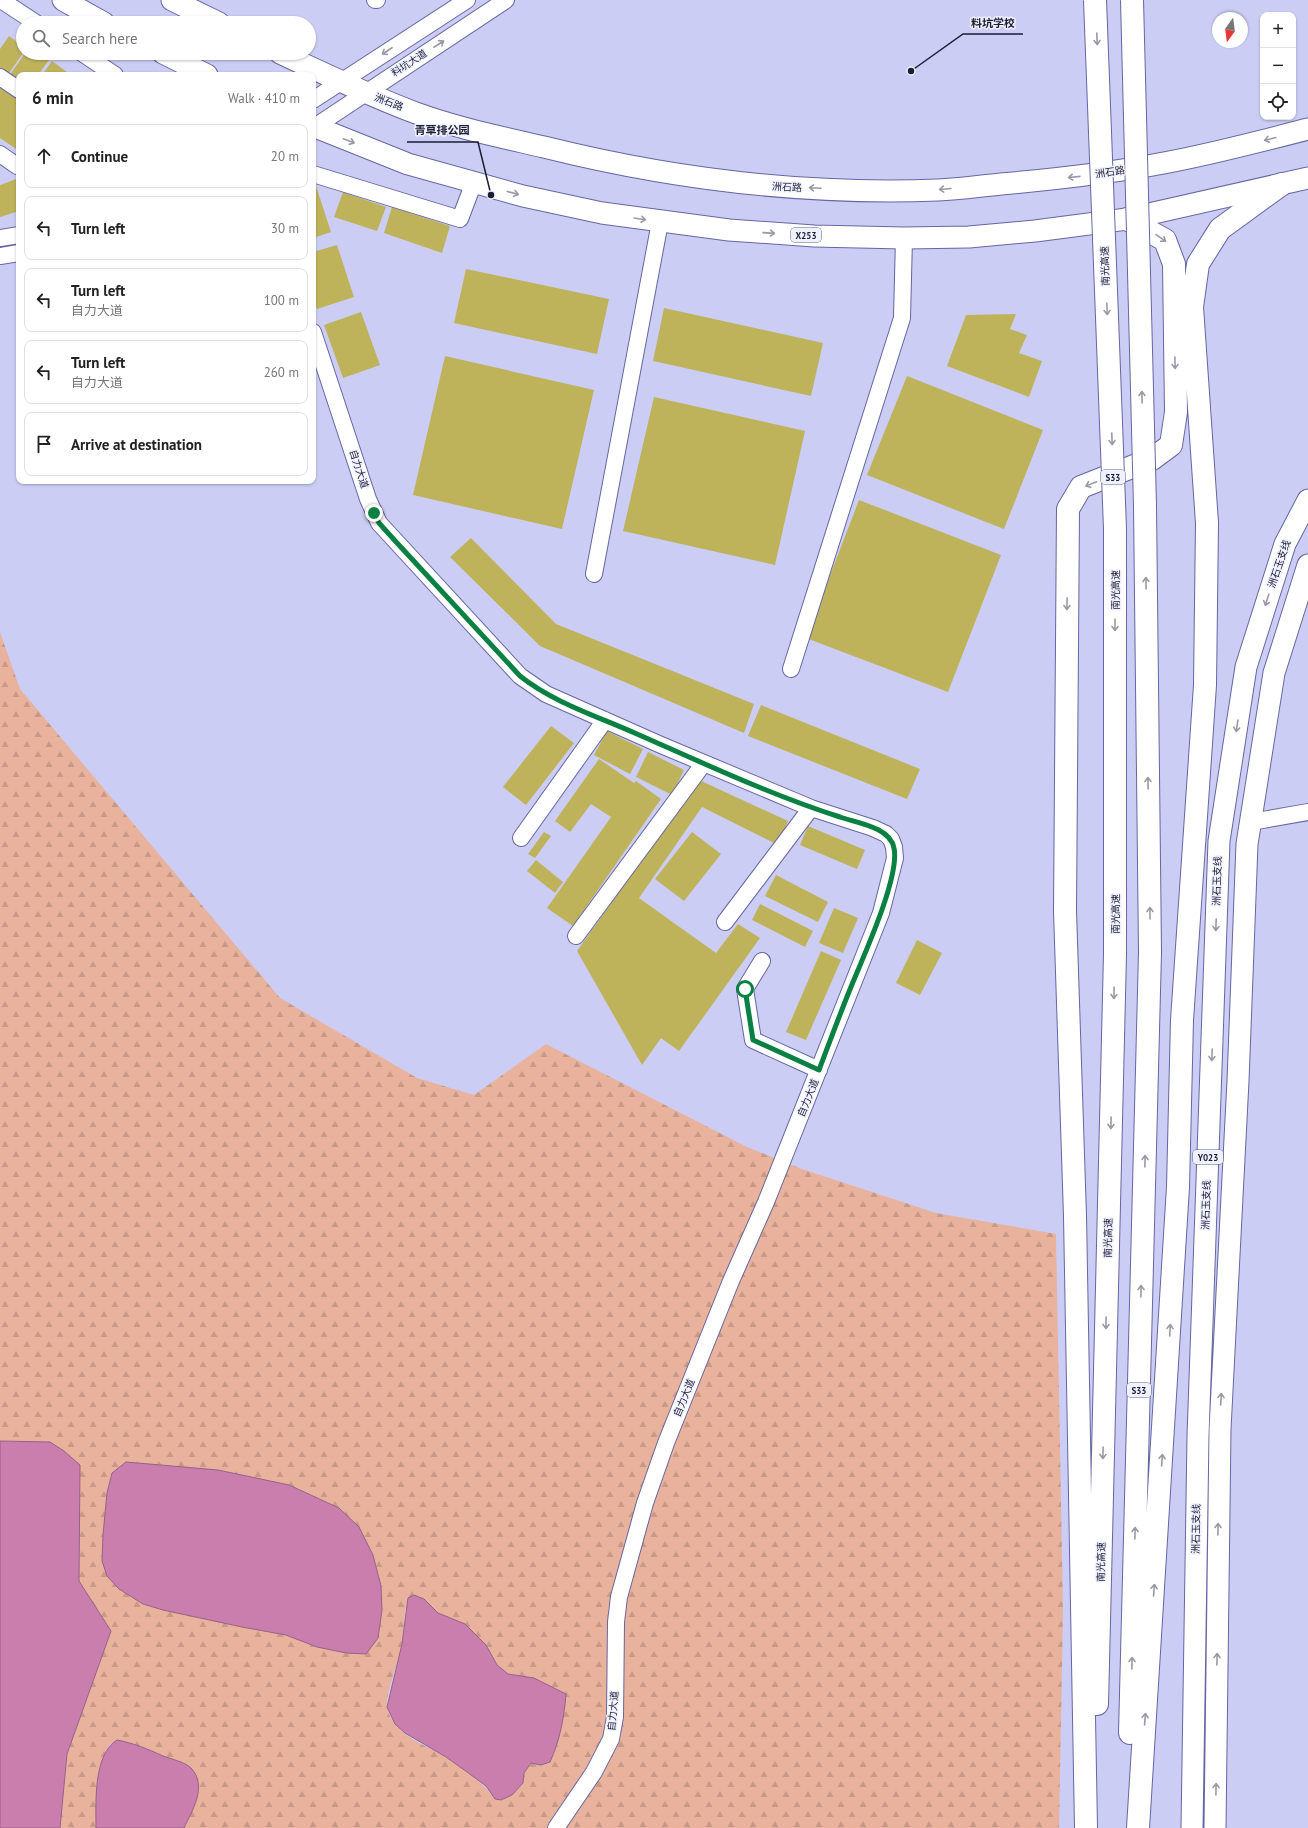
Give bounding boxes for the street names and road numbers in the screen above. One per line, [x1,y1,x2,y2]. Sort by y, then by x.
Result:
street label: 料坑大道 [389,47,429,79]
street label: 洲石路 [373,90,405,114]
street label: 洲石路 [1094,163,1126,181]
street label: 洲石路 [772,180,802,194]
road number: X253 [791,228,821,242]
street label: 南光高速 [1098,246,1112,286]
street label: 自力大道 [347,448,371,490]
road number: S33 [1101,470,1125,484]
street label: 洲石玉支线 [1265,538,1293,590]
street label: 南光高速 [1109,570,1122,610]
street label: 洲石玉支线 [1210,856,1224,906]
street label: 南光高速 [1109,894,1122,934]
street label: 自力大道 [794,1077,822,1119]
road number: Y023 [1193,1150,1223,1164]
street label: 洲石玉支线 [1199,1180,1213,1230]
street label: 南光高速 [1101,1218,1115,1258]
street label: 自力大道 [670,1377,698,1419]
road number: S33 [1127,1383,1151,1397]
street label: 洲石玉支线 [1189,1504,1203,1554]
street label: 南光高速 [1094,1542,1108,1582]
street label: 自力大道 [605,1691,621,1731]

